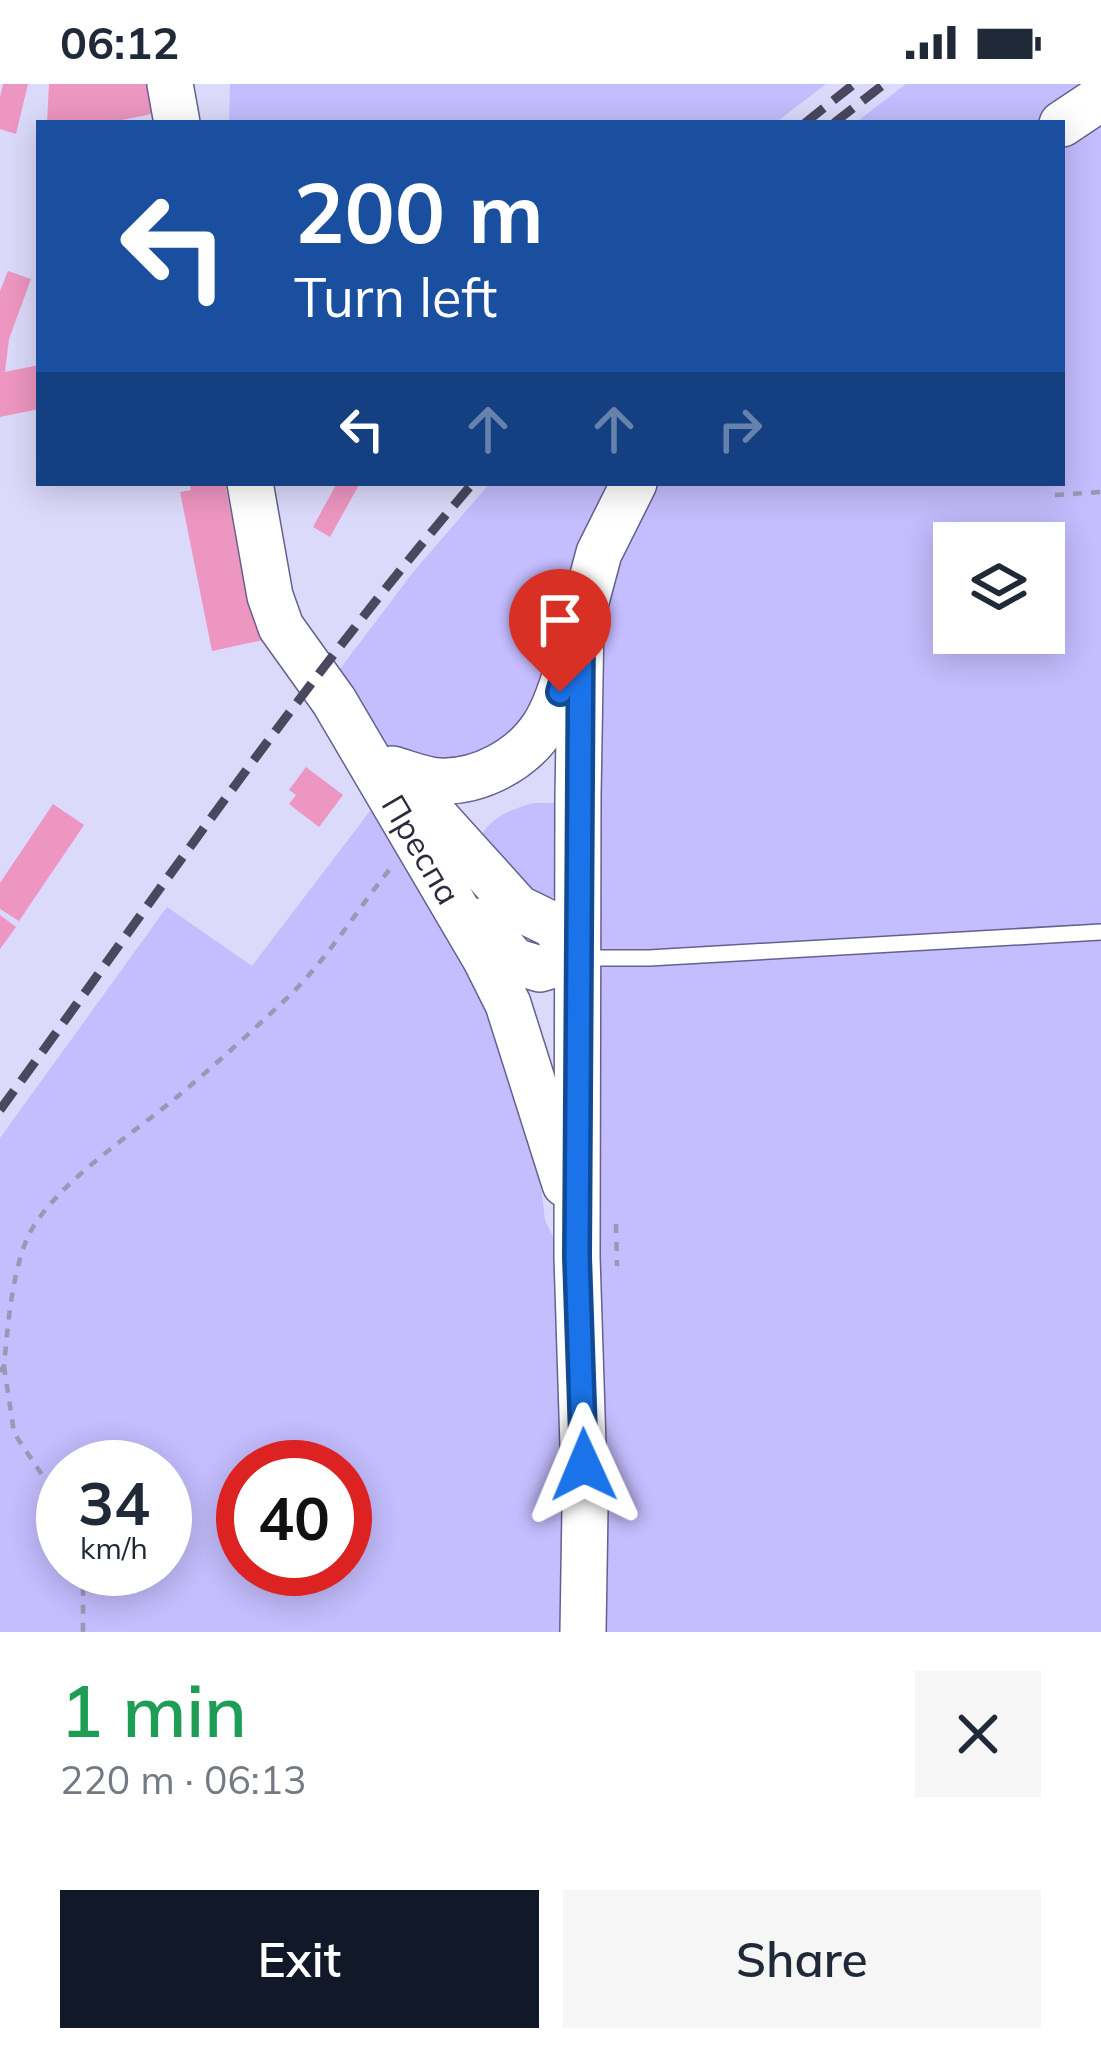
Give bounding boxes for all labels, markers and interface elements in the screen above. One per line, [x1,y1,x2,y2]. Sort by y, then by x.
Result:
text: 06:12 [60,14,179,70]
text: 200 m [294,159,544,264]
icon: left [96,168,252,324]
text: Turn left [294,263,497,331]
icon: left [329,396,395,462]
icon: ahead [455,396,521,462]
icon: ahead [581,396,647,462]
icon: right [707,396,773,462]
map controls [933,522,1065,654]
button: layers [933,522,1065,654]
pin [509,569,611,692]
icon: arrive [527,587,593,653]
street label: Преспа [374,787,470,912]
position arrow [521,1402,647,1528]
speed limit sign: 40 [216,1440,372,1596]
text: 34 [78,1465,150,1540]
text: km/h [80,1529,148,1567]
text: 1 min [60,1665,247,1755]
button: close [915,1671,1041,1797]
text: 220 m · 06:13 [60,1755,306,1804]
button: Exit [60,1890,539,2028]
button: Share [563,1890,1041,2028]

